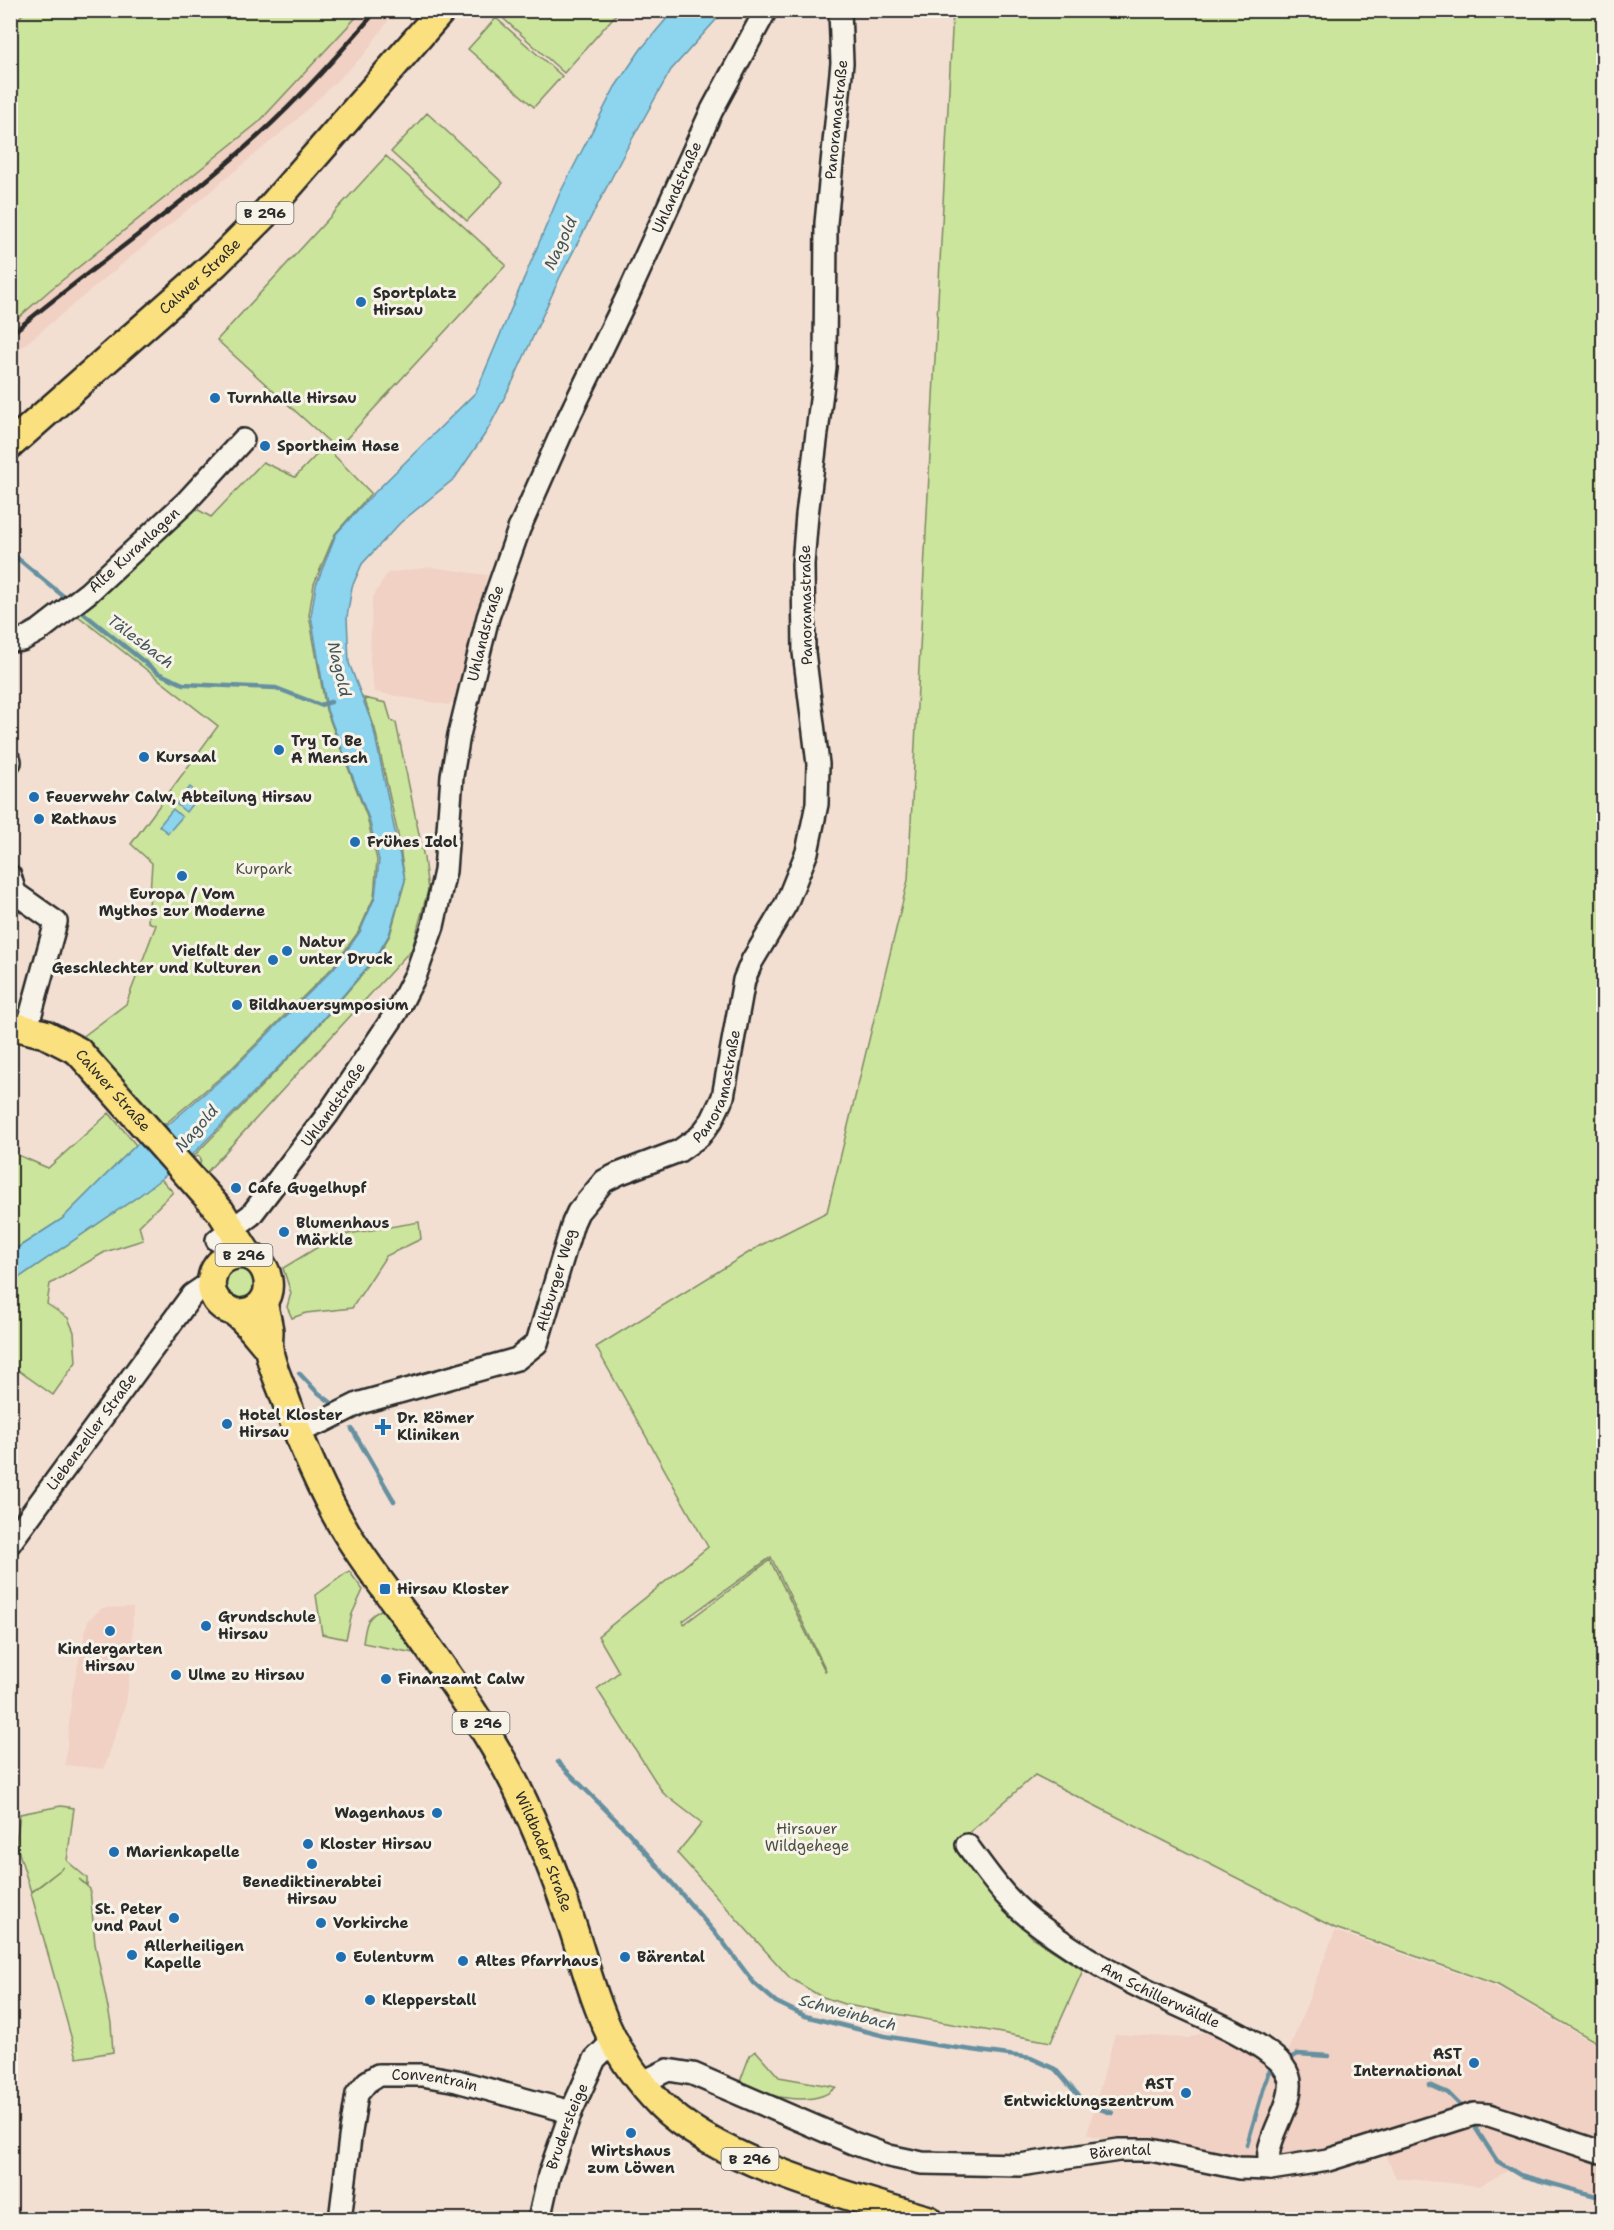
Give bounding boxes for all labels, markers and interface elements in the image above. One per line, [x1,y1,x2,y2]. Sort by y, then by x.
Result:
street label: Panoramastraße [820,59,852,181]
street label: Uhlandstraße [647,138,706,237]
road number: B 296 [236,202,294,224]
water label: Nagold [539,213,582,273]
street label: Calwer Straße [155,234,245,319]
place label: Sportplatz Hirsau [373,283,457,320]
marker: Sportplatz Hirsau [354,295,368,309]
place label: Turnhalle Hirsau [227,388,357,408]
marker: Turnhalle Hirsau [208,391,222,405]
place label: Sportheim Hase [277,436,400,456]
marker: Sportheim Hase [258,439,272,453]
street label: Alte Kuranlagen [84,503,184,598]
street label: Panoramastraße [795,545,817,665]
street label: Uhlandstraße [463,582,508,683]
water label: Tälesbach [103,609,178,673]
water label: Nagold [323,639,356,700]
place label: Try To Be A Mensch [291,731,368,768]
marker: Try To Be A Mensch [272,743,286,757]
place label: Kursaal [156,747,216,767]
marker: Kursaal [137,750,151,764]
place label: Feuerwehr Calw, Abteilung Hirsau [46,787,312,807]
marker: Feuerwehr Calw, Abteilung Hirsau [27,790,41,804]
place label: Rathaus [51,809,117,829]
marker: Rathaus [32,812,46,826]
place label: Frühes Idol [367,832,458,852]
marker: Frühes Idol [348,835,362,849]
park label: Kurpark [236,859,292,879]
marker: Europa / Vom Mythos zur Moderne [175,869,189,883]
place label: Europa / Vom Mythos zur Moderne [99,884,265,921]
place label: Natur unter Druck [299,932,393,969]
place label: Vielfalt der Geschlechter und Kulturen [52,941,261,978]
marker: Natur unter Druck [280,944,294,958]
marker: Vielfalt der Geschlechter und Kulturen [266,953,280,967]
place label: Bildhauersymposium [249,995,409,1015]
marker: Bildhauersymposium [230,998,244,1012]
street label: Panoramastraße [689,1028,745,1148]
street label: Calwer Straße [71,1045,155,1136]
street label: Uhlandstraße [297,1058,370,1151]
water label: Nagold [170,1100,223,1156]
place label: Cafe Gugelhupf [248,1178,367,1198]
marker: Cafe Gugelhupf [229,1181,243,1195]
place label: Blumenhaus Märkle [296,1213,390,1250]
marker: Blumenhaus Märkle [277,1225,291,1239]
street label: Altburger Weg [531,1226,581,1334]
road number: B 296 [216,1244,272,1266]
street label: Liebenzeller Straße [42,1369,141,1495]
place label: Hotel Kloster Hirsau [239,1405,343,1442]
place label: Dr. Römer Kliniken [397,1408,474,1445]
marker: Hotel Kloster Hirsau [220,1417,234,1431]
marker: Dr. Römer Kliniken [374,1418,392,1436]
place label: Hirsau Kloster [397,1579,509,1599]
marker: Hirsau Kloster [378,1582,392,1596]
place label: Grundschule Hirsau [218,1607,316,1644]
marker: Grundschule Hirsau [199,1619,213,1633]
marker: Kindergarten Hirsau [103,1624,117,1638]
place label: Kindergarten Hirsau [57,1639,163,1676]
place label: Ulme zu Hirsau [188,1665,305,1685]
marker: Ulme zu Hirsau [169,1668,183,1682]
place label: Finanzamt Calw [398,1669,525,1689]
marker: Finanzamt Calw [379,1672,393,1686]
road number: B 296 [452,1712,510,1734]
street label: Wildbader Straße [510,1788,577,1915]
place label: Wagenhaus [335,1803,425,1823]
marker: Wagenhaus [430,1806,444,1820]
park label: Hirsauer Wildgehege [765,1819,849,1856]
place label: Kloster Hirsau [320,1834,432,1854]
marker: Kloster Hirsau [301,1837,315,1851]
place label: Marienkapelle [126,1842,240,1862]
marker: Marienkapelle [107,1845,121,1859]
marker: Benediktinerabtei Hirsau [305,1857,319,1871]
place label: Benediktinerabtei Hirsau [242,1872,382,1909]
place label: St. Peter und Paul [94,1899,162,1936]
marker: St. Peter und Paul [167,1911,181,1925]
place label: Vorkirche [333,1913,409,1933]
marker: Vorkirche [314,1916,328,1930]
place label: Allerheiligen Kapelle [144,1936,244,1973]
place label: Eulenturm [353,1947,434,1967]
place label: Bärental [637,1947,705,1967]
marker: Allerheiligen Kapelle [125,1948,139,1962]
marker: Eulenturm [334,1950,348,1964]
marker: Bärental [618,1950,632,1964]
place label: Altes Pfarrhaus [475,1951,599,1971]
marker: Altes Pfarrhaus [456,1954,470,1968]
street label: Am Schillerwäldle [1097,1958,1223,2033]
water label: Schweinbach [797,1989,899,2036]
place label: Klepperstall [382,1990,476,2010]
marker: Klepperstall [363,1993,377,2007]
place label: AST International [1353,2044,1463,2081]
marker: AST International [1467,2056,1481,2070]
street label: Conventrain [392,2065,480,2096]
place label: AST Entwicklungszentrum [1004,2074,1175,2111]
street label: Brudersteige [542,2080,593,2172]
marker: AST Entwicklungszentrum [1179,2086,1193,2100]
marker: Wirtshaus zum Löwen [624,2126,638,2140]
street label: Bärental [1088,2140,1152,2164]
place label: Wirtshaus zum Löwen [587,2141,675,2178]
road number: B 296 [722,2148,778,2170]

